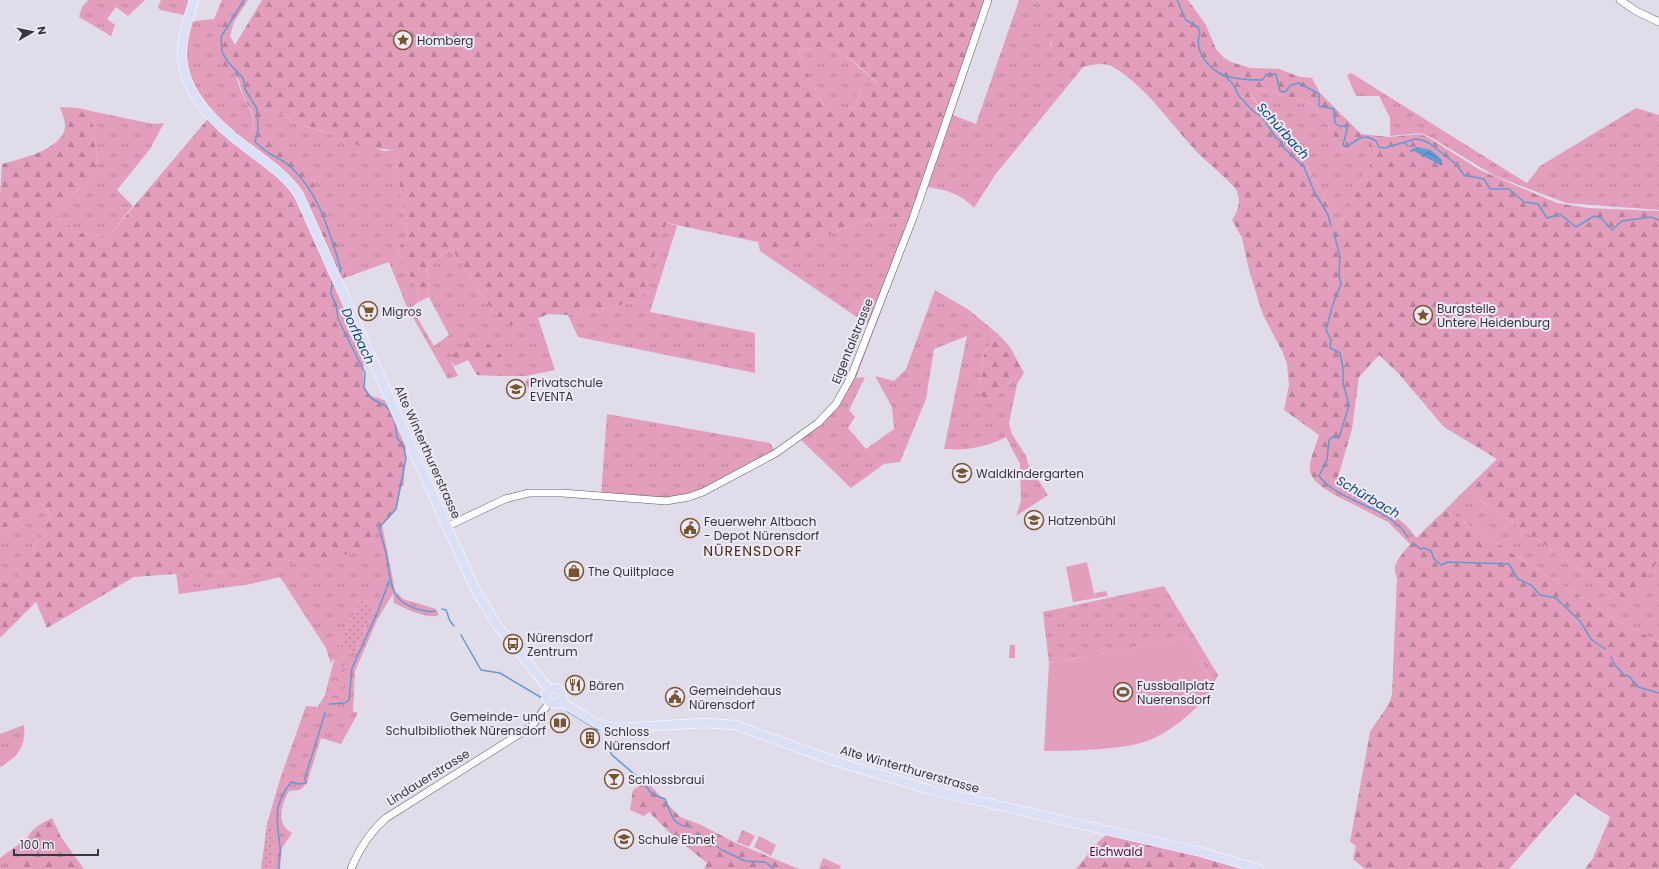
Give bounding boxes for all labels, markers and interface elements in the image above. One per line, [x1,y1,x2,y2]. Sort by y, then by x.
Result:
north arrow [12,12,52,52]
text: N [33,25,50,36]
place icon: Homberg [392,29,414,51]
place label: Homberg [417,32,474,49]
water label: Schürbach [1252,98,1314,164]
street label: Eigentalstrasse [827,296,877,386]
supermarket icon: Migros [357,300,379,322]
place label: Burgstelle Untere Heidenburg [1437,300,1550,331]
place label: Migros [382,303,422,320]
place icon: Burgstelle Untere Heidenburg [1412,304,1434,326]
water label: Dorfbach [337,305,379,367]
place label: Privatschule EVENTA [530,374,603,405]
school or university icon: Privatschule EVENTA [505,378,527,400]
street label: Alte Winterthurerstrasse [391,383,465,521]
school or university icon: Waldkindergarten [951,462,973,484]
place label: Waldkindergarten [976,465,1084,482]
water label: Schürbach [1333,471,1403,523]
school or university icon: Hatzenbühl [1023,509,1045,531]
place label: Hatzenbühl [1048,512,1116,529]
place label: Feuerwehr Altbach - Depot Nürensdorf [704,513,819,544]
public building icon: Feuerwehr Altbach - Depot Nürensdorf [679,517,701,539]
district label: NÜRENSDORF [703,541,803,561]
shop icon: The Quiltplace [563,560,585,582]
place label: The Quiltplace [588,563,674,580]
place label: Nürensdorf Zentrum [527,629,593,660]
bus stop icon: Nürensdorf Zentrum [502,633,524,655]
restaurant icon: Bären [564,674,586,696]
place label: Bären [589,677,624,694]
place label: Fussballplatz Nuerensdorf [1137,677,1214,708]
sports icon: Fussballplatz Nuerensdorf [1112,681,1134,703]
place label: Gemeindehaus Nürensdorf [689,682,782,713]
public building icon: Gemeindehaus Nürensdorf [664,686,686,708]
place label: Gemeinde- und Schulbibliothek Nürensdorf [386,708,546,739]
library icon: Gemeinde- und Schulbibliothek Nürensdorf [549,712,571,734]
place label: Schloss Nürensdorf [604,723,670,754]
building icon: Schloss Nürensdorf [579,727,601,749]
street label: Alte Winterthurerstrasse [838,741,982,797]
street label: Lindauerstrasse [383,745,473,809]
bar icon: Schlossbraui [603,768,625,790]
place label: Schlossbraui [628,771,705,788]
school or university icon: Schule Ebnet [613,828,635,850]
scale bar [14,831,98,857]
place label: Schule Ebnet [638,831,715,848]
text: 100 m [20,836,54,853]
park label: Eichwald [1089,843,1143,860]

